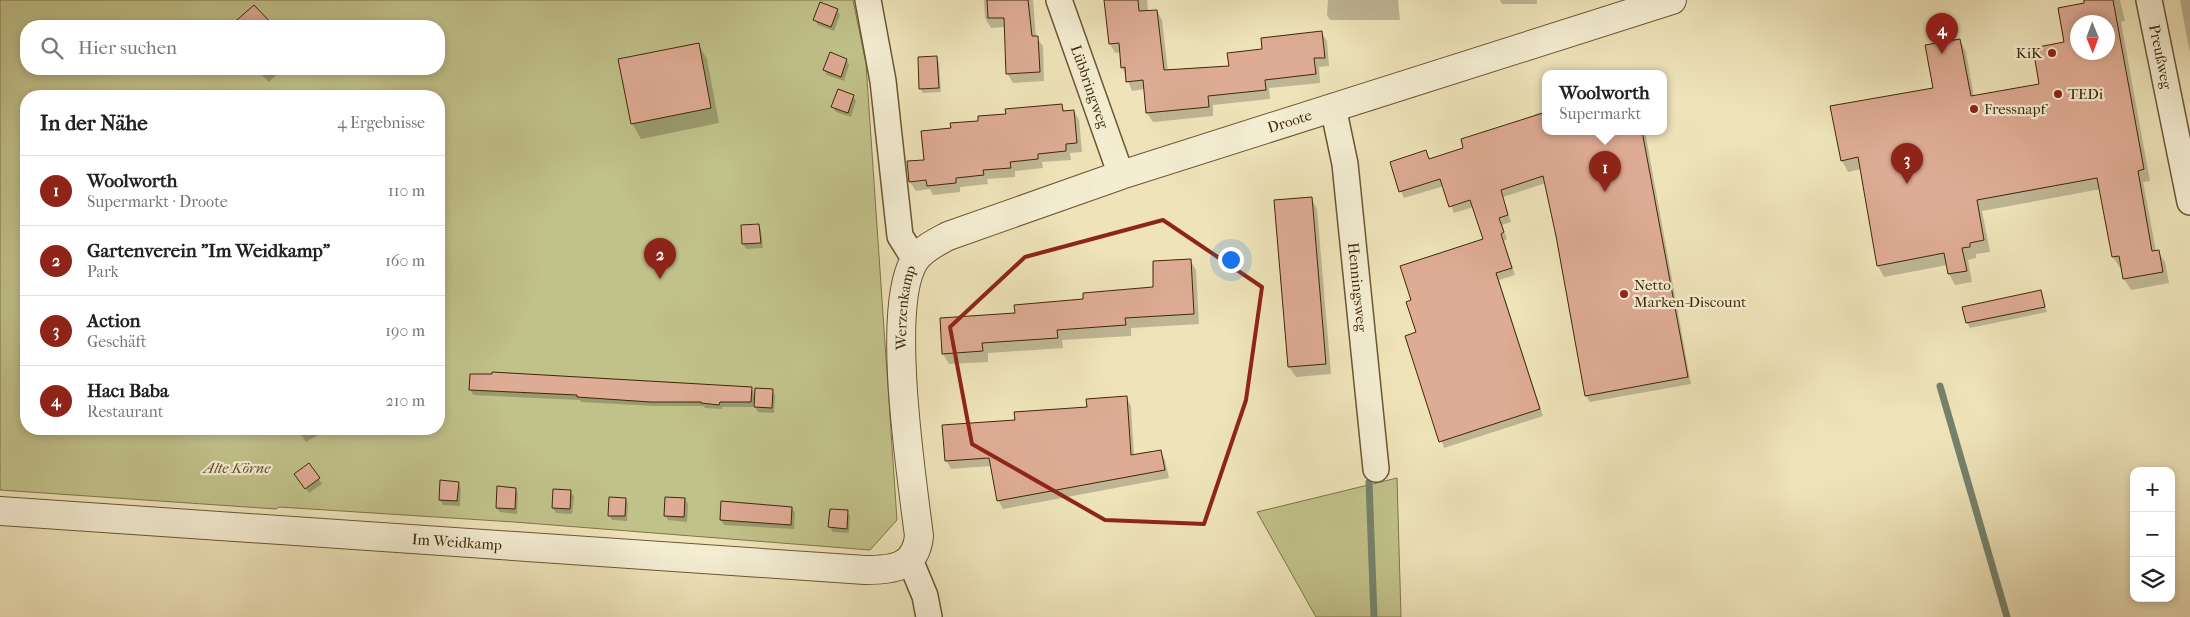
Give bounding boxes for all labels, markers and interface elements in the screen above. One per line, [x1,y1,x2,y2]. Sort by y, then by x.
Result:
pin: 4 [1926,13,1958,54]
north arrow [2070,15,2115,60]
search box [20,20,445,75]
street label: Preußweg [2145,23,2176,92]
icon: search [38,34,66,62]
text: Hier suchen [78,37,177,59]
street label: Lübbringweg [1067,43,1113,132]
place label: KiK [2016,44,2043,62]
marker: KiK [2046,47,2058,59]
popup [1542,70,1667,135]
text: Woolworth [1559,82,1650,104]
place label: TEDi [2068,85,2104,103]
marker: TEDi [2052,88,2064,100]
place label: Fressnapf [1984,100,2049,118]
marker: Fressnapf [1968,103,1980,115]
text: Supermarkt [1559,104,1641,123]
street label: Droote [1265,106,1315,137]
text: In der Nähe [40,111,148,135]
text: 4 Ergebnisse [337,113,425,132]
pin: 3 [1891,143,1923,184]
pin: 1 [1589,151,1621,192]
text: Woolworth [87,170,177,192]
text: 1 [53,181,59,200]
text: 110 m [388,181,425,200]
text: Supermarkt · Droote [87,192,228,211]
pin: 2 [644,238,676,279]
text: Gartenverein "Im Weidkamp" [87,240,330,262]
street label: Henningsweg [1344,242,1371,334]
your location [1218,247,1244,273]
text: 2 [52,251,60,270]
text: 160 m [385,251,425,270]
text: Park [87,262,119,281]
street label: Werzenkamp [892,262,920,351]
place label: Netto Marken-Discount [1634,276,1747,311]
marker: Netto Marken-Discount [1618,288,1630,300]
text: Action [87,310,140,332]
text: 3 [53,321,59,340]
text: 190 m [385,321,425,340]
text: Geschäft [87,332,147,351]
text: Hacı Baba [87,380,169,402]
text: 4 [51,391,61,410]
text: 210 m [386,391,425,410]
text: Restaurant [87,402,163,421]
park label: Alte Körne [202,459,271,477]
map controls [2130,467,2175,602]
button: + [2130,467,2175,512]
button: − [2130,512,2175,557]
street label: Im Weidkamp [411,530,503,554]
button: layers [2130,557,2175,602]

